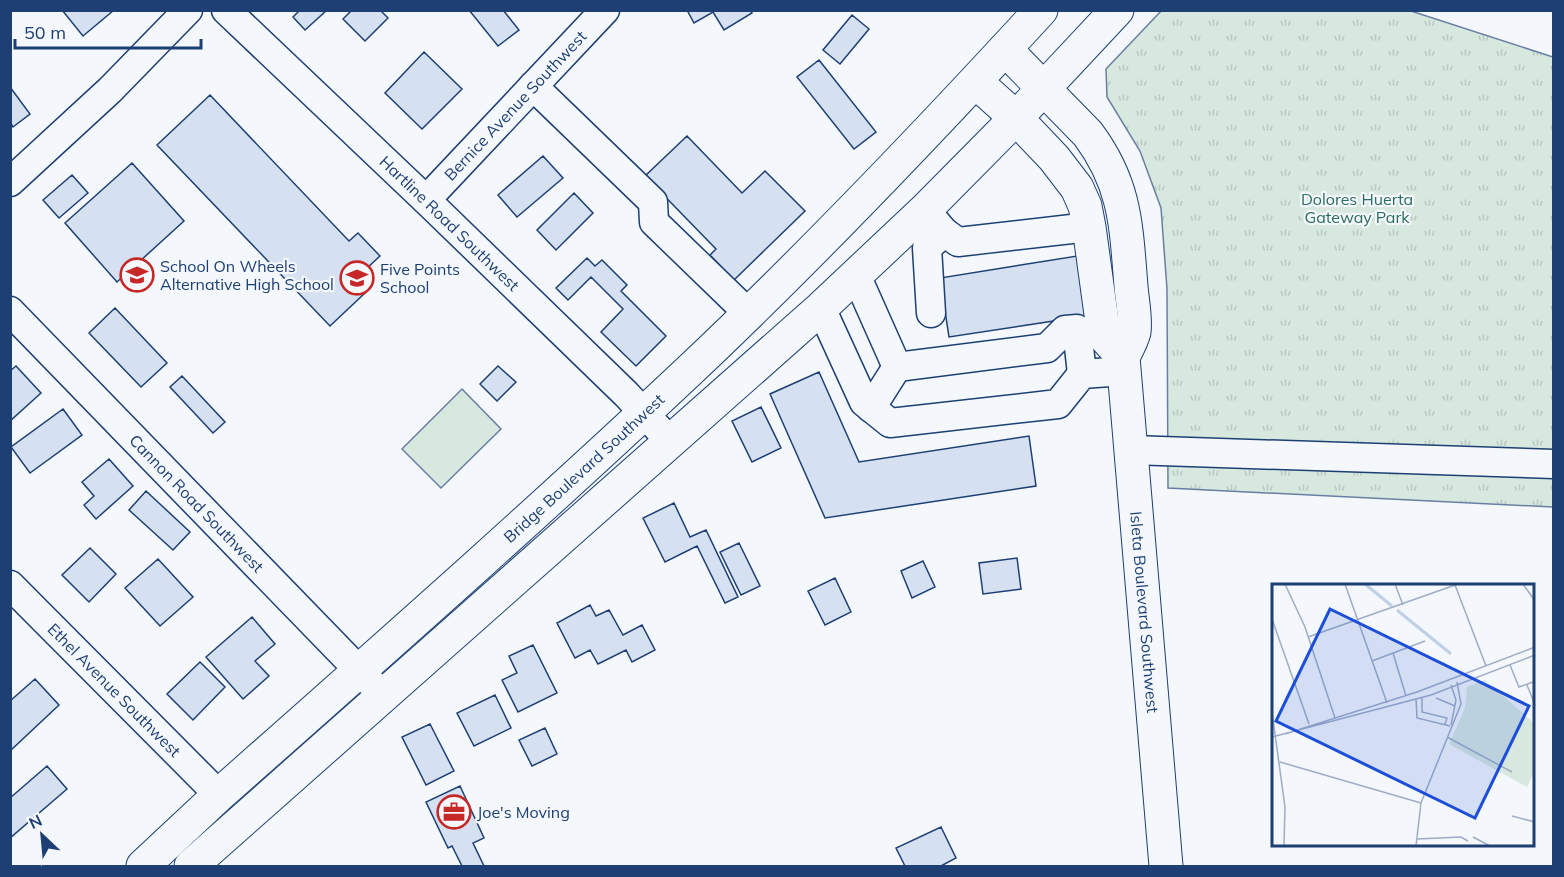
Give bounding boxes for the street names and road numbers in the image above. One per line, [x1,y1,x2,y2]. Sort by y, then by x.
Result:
street label: Bernice Avenue Southwest [440,26,591,184]
street label: Hartline Road Southwest [376,151,524,295]
street label: Bridge Boulevard Southwest [499,389,669,547]
street label: Cannon Road Southwest [125,430,268,577]
street label: Isleta Boulevard Southwest [1126,510,1163,714]
street label: Ethel Avenue Southwest [44,619,185,761]

